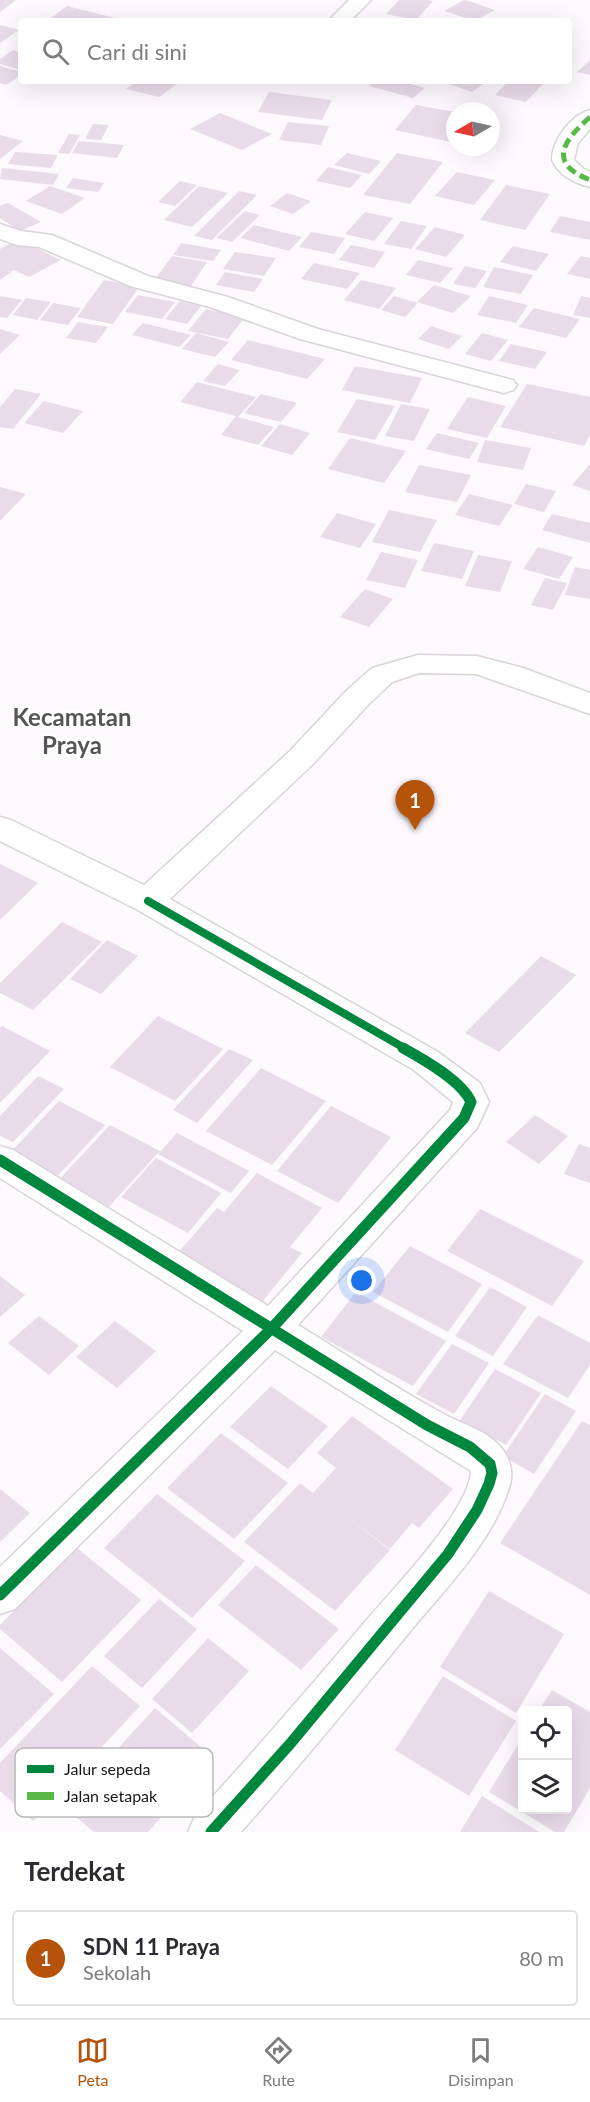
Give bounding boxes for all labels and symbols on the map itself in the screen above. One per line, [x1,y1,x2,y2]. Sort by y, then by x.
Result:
north arrow [446,102,500,156]
district label: Kecamatan Praya [13,702,131,759]
pin: 1 [396,780,434,830]
your location [347,1266,376,1295]
legend [15,1748,213,1817]
text: Jalur sepeda [64,1759,150,1778]
text: Jalan setapak [64,1786,158,1805]

